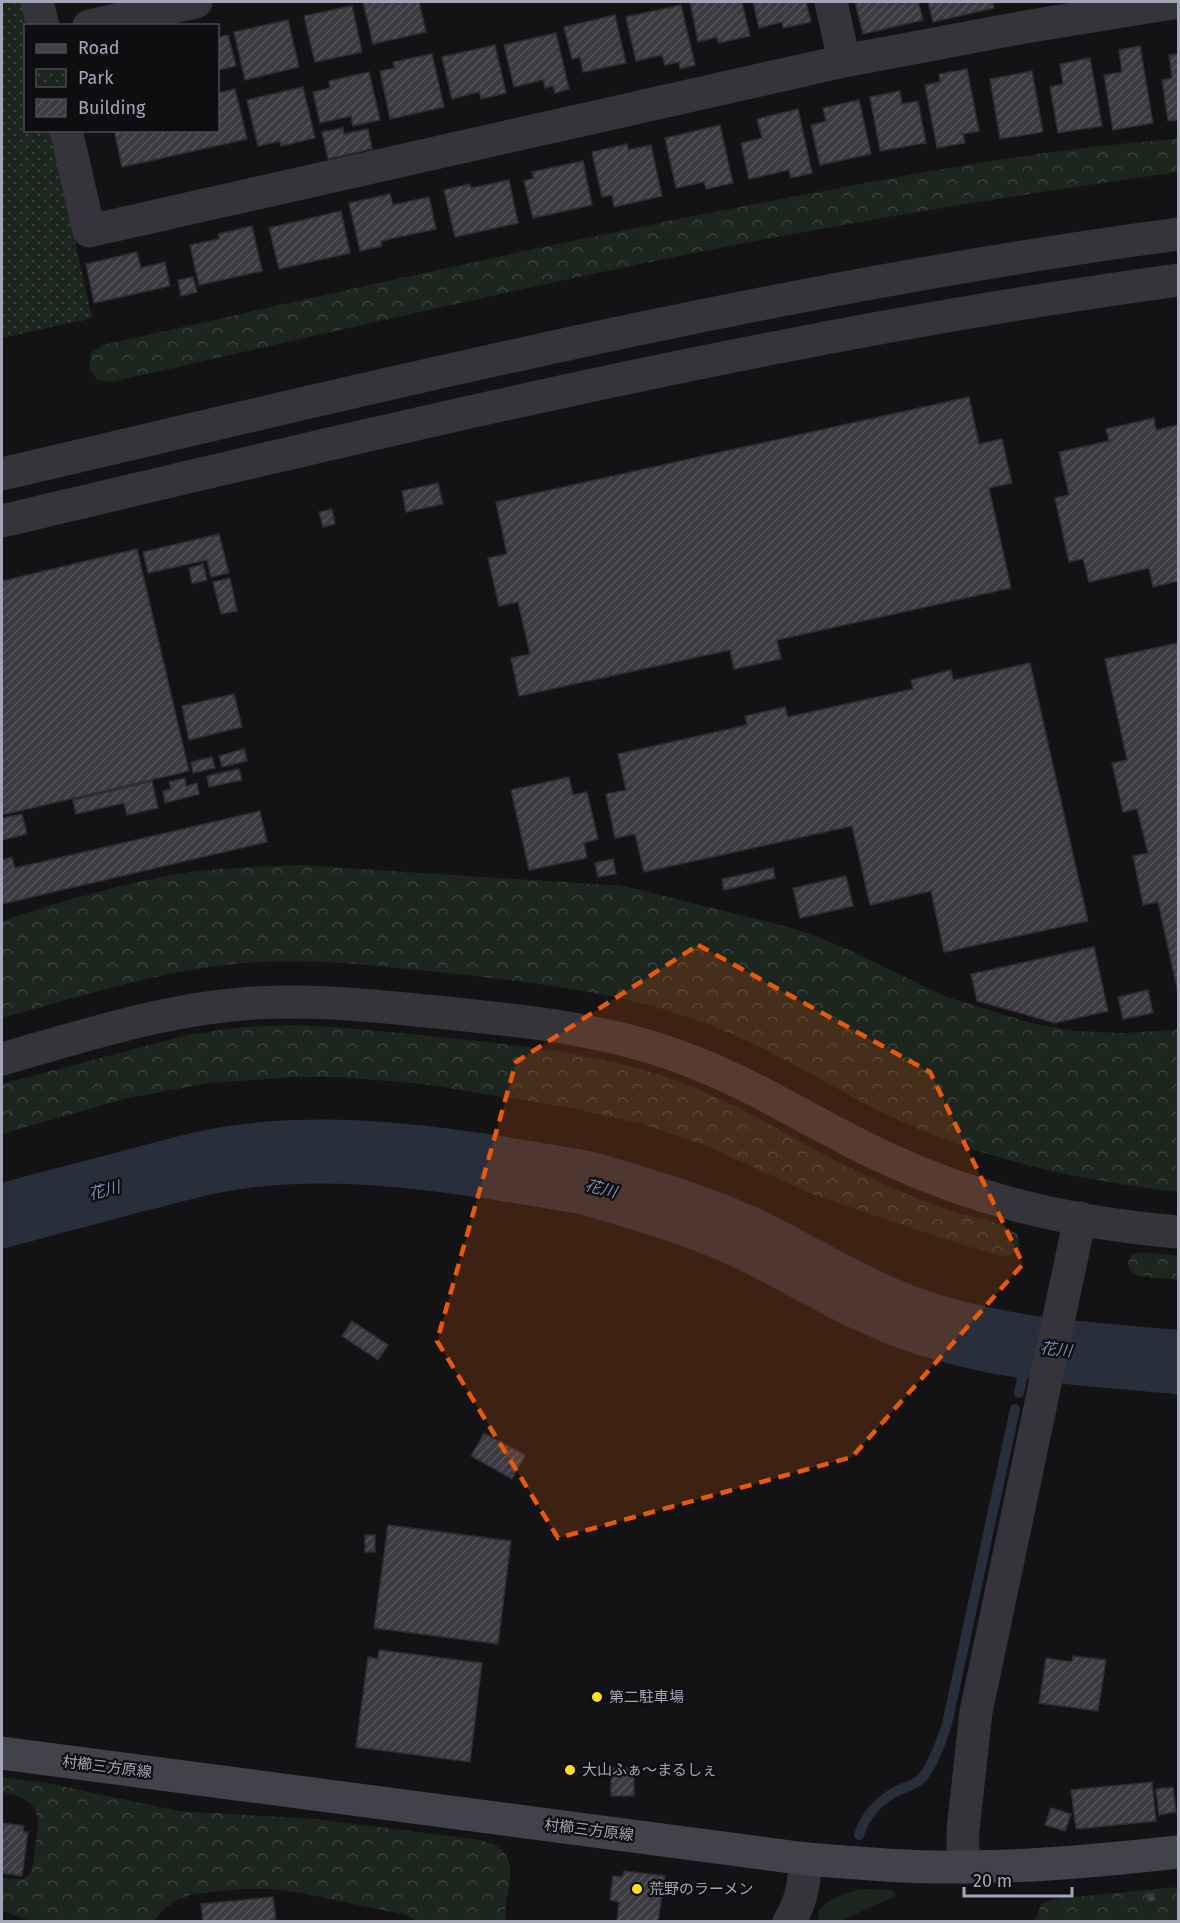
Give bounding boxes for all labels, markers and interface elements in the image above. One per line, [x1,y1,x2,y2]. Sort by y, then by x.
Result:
legend [24,24,219,132]
text: Road [78,37,120,59]
text: Park [78,67,114,89]
text: Building [78,97,146,119]
water label: 花川 [583,1175,621,1202]
water label: 花川 [86,1177,124,1204]
water label: 花川 [1039,1338,1075,1361]
place label: 第二駐車場 [609,1688,684,1706]
marker: 第二駐車場 [590,1690,604,1704]
street label: 村櫛三方原線 [61,1753,153,1781]
place label: 大山ふぁ～まるしぇ [582,1761,717,1779]
marker: 大山ふぁ～まるしぇ [563,1763,577,1777]
street label: 村櫛三方原線 [543,1816,635,1844]
scale bar [964,1860,1072,1898]
text: 20 m [973,1870,1012,1892]
place label: 荒野のラーメン [649,1880,753,1898]
marker: 荒野のラーメン [630,1882,644,1896]

